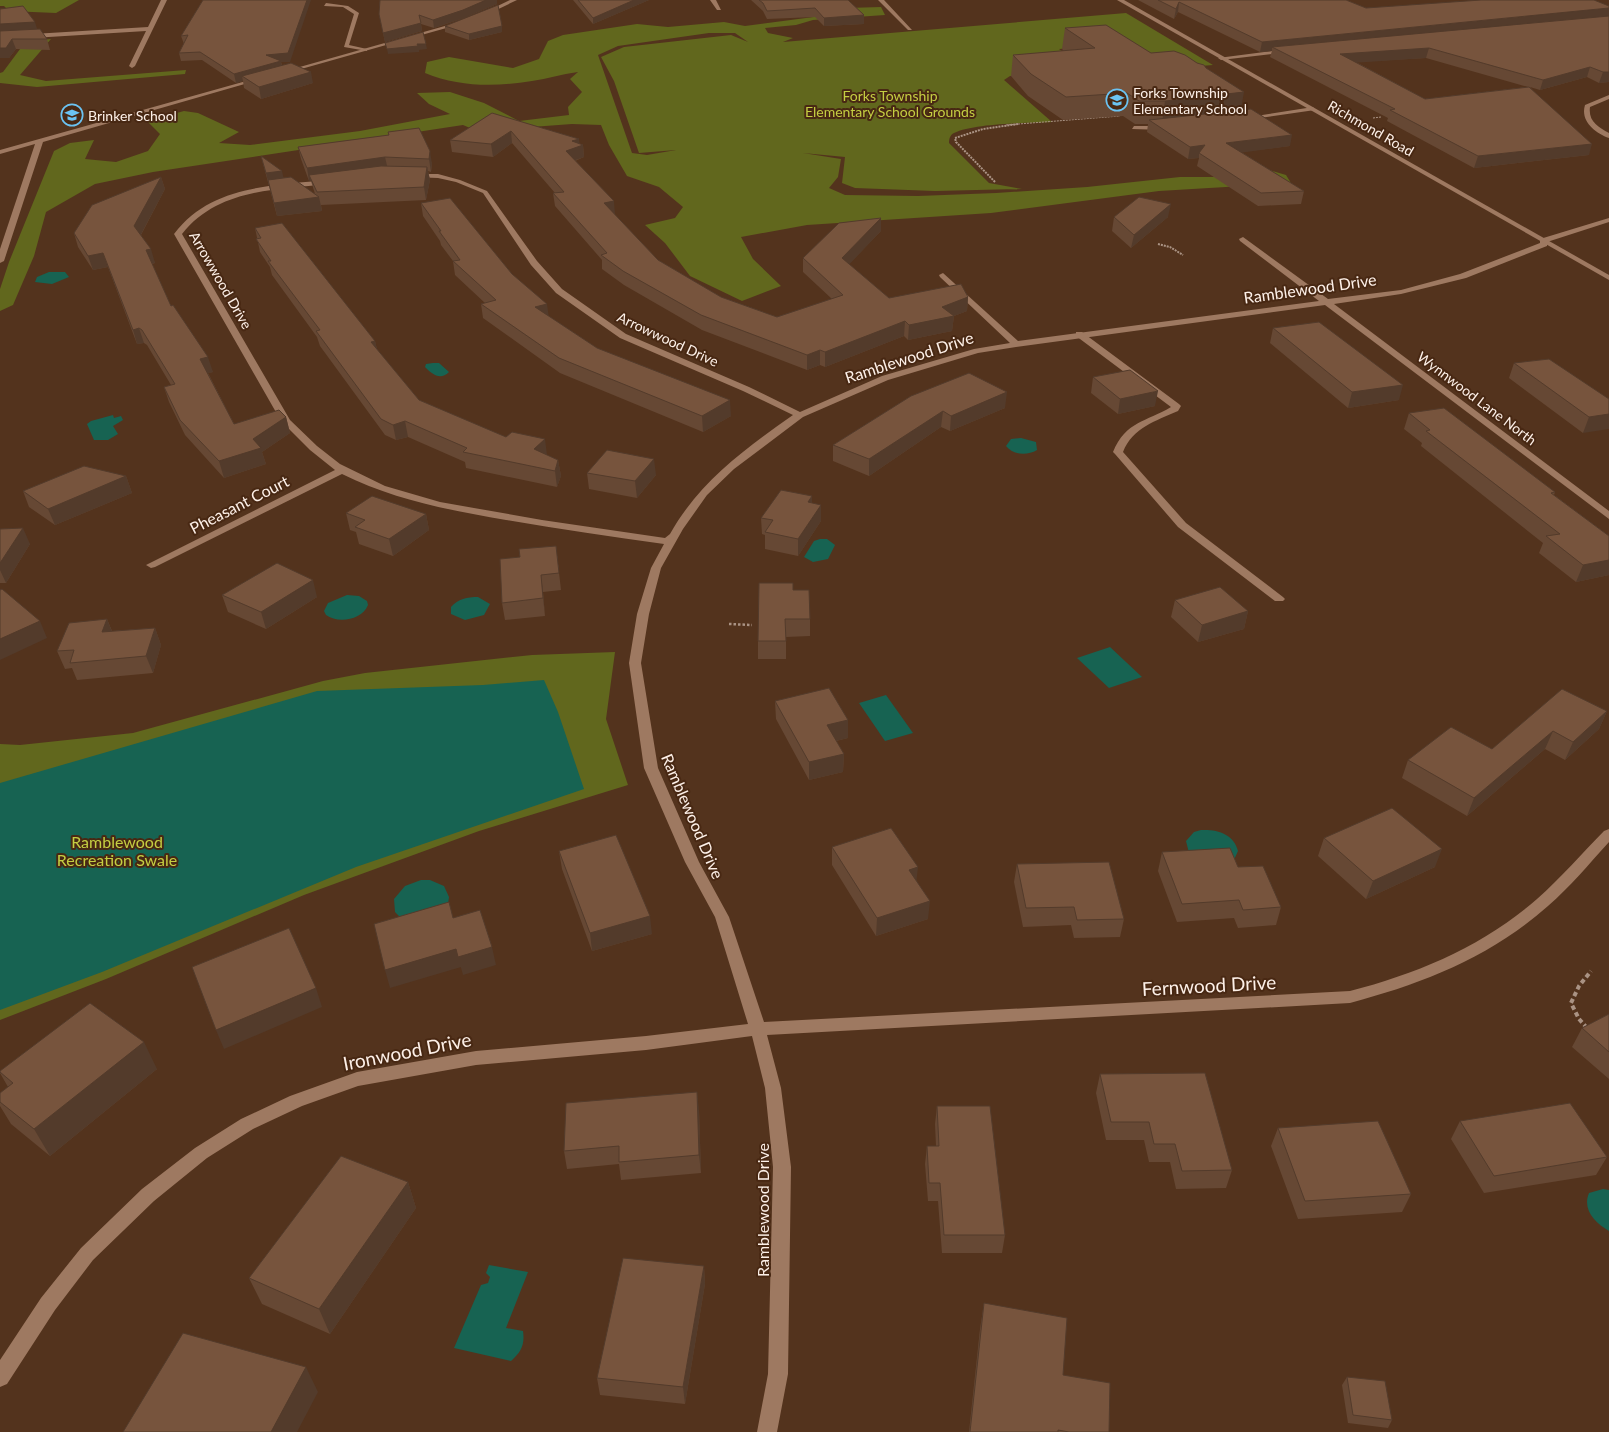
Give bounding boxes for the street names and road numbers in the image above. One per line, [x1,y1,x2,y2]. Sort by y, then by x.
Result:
street label: Richmond Road [1325,97,1417,159]
street label: Arrowwood Drive [186,228,256,332]
street label: Ramblewood Drive [1242,269,1378,307]
street label: Arrowwood Drive [615,308,721,370]
street label: Ramblewood Drive [842,327,976,387]
street label: Wynnwood Lane North [1414,348,1540,448]
street label: Pheasant Court [186,471,292,537]
street label: Ramblewood Drive [658,751,728,881]
street label: Fernwood Drive [1141,970,1277,1000]
street label: Ironwood Drive [341,1027,473,1075]
street label: Ramblewood Drive [753,1143,772,1277]

